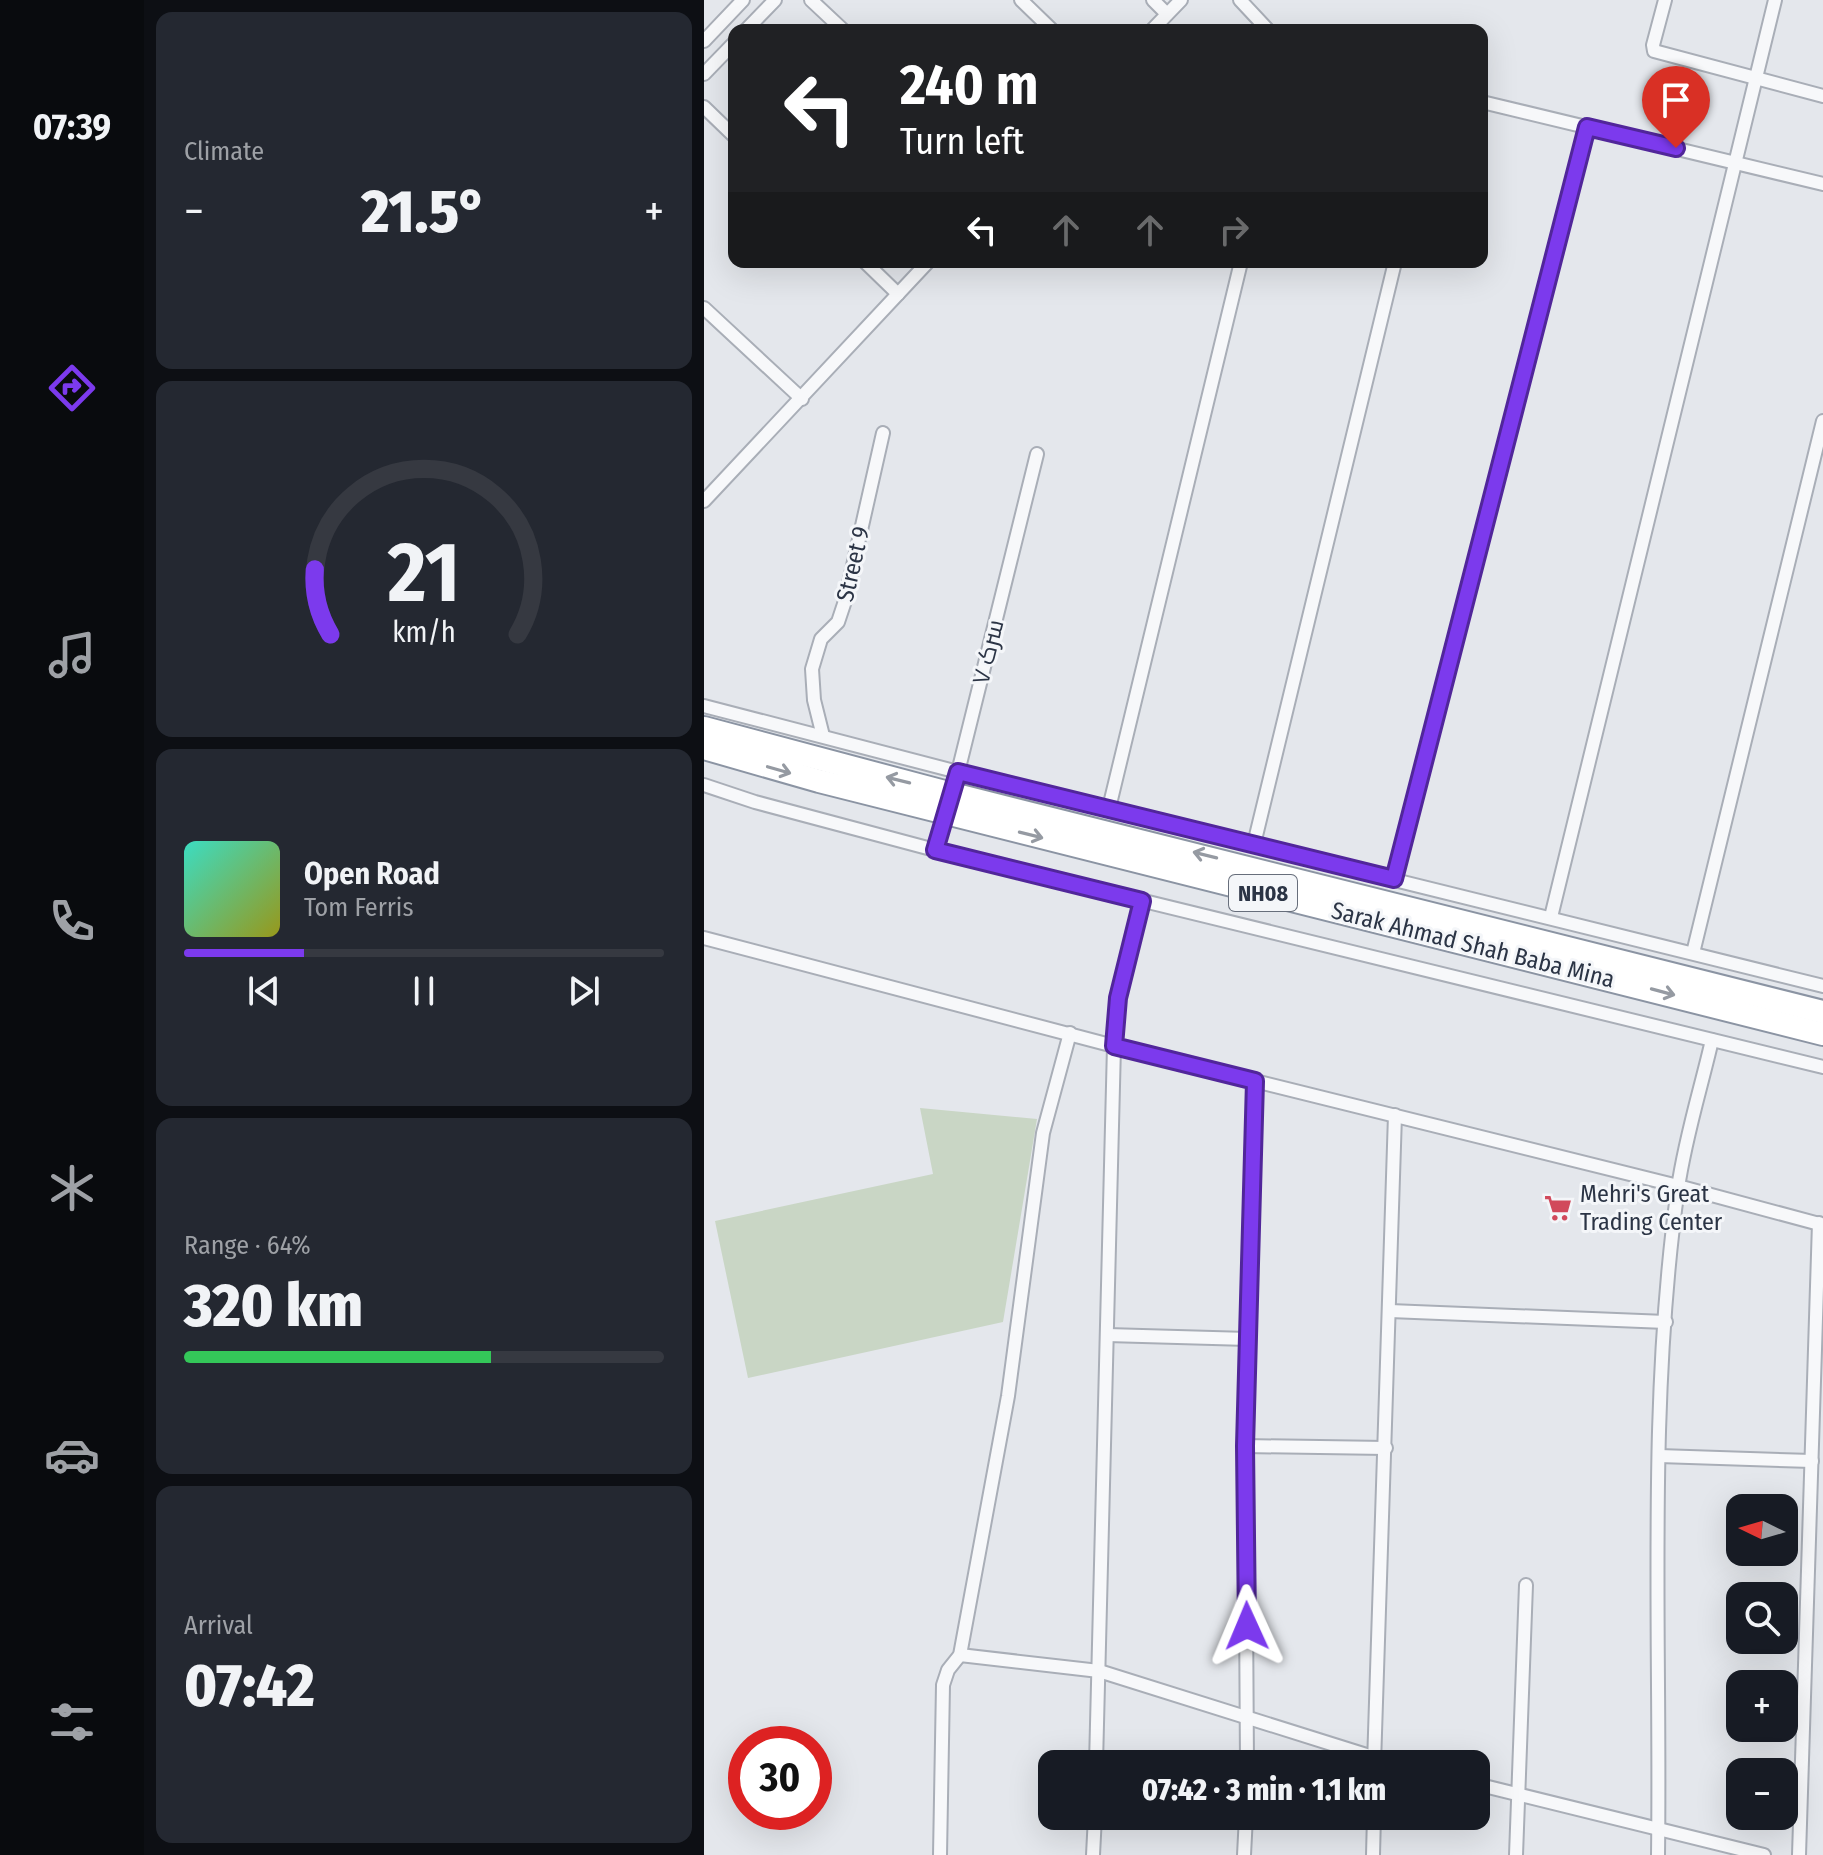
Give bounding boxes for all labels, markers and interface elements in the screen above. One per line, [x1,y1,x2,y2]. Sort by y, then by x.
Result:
text: 240 m [900,52,1039,119]
icon: left [768,56,872,160]
pin [1642,66,1710,148]
icon: arrive [1654,78,1698,122]
text: 07:39 [33,105,111,149]
text: Turn left [900,120,1024,164]
text: Climate [184,136,264,167]
text: 21.5° [361,176,487,248]
text: − [184,185,204,238]
text: + [644,185,664,238]
icon: left [960,208,1004,252]
icon: ahead [1044,208,1088,252]
icon: ahead [1128,208,1172,252]
icon: right [1212,208,1256,252]
icon: directions [44,360,100,416]
text: 21 [387,522,460,622]
street label: Street 9 [831,524,875,604]
text: km/h [392,615,456,650]
street label: سرک ۷ [966,617,1010,687]
icon: music [44,627,100,683]
one-way arrow [765,763,791,778]
one-way arrow [885,771,911,786]
one-way arrow [1017,828,1043,843]
one-way arrow [1192,847,1218,862]
text: Open Road [304,856,440,892]
road number: NH08 [1229,875,1297,911]
text: Tom Ferris [304,892,414,923]
icon: phone [44,893,100,949]
street label: Sarak Ahmad Shah Baba Mina [1329,896,1617,994]
icon: previous [242,969,286,1013]
icon: pause [402,969,446,1013]
icon: next [562,969,606,1013]
one-way arrow [1650,986,1676,1001]
icon: climate [44,1160,100,1216]
place label: Mehri's Great Trading Center [1580,1180,1723,1236]
supermarket icon: Mehri's Great Trading Center [1543,1193,1573,1223]
text: Range · 64% [184,1230,311,1261]
text: 320 km [184,1270,363,1342]
icon: car [44,1427,100,1483]
north arrow [1726,1494,1798,1566]
map controls [1726,1494,1798,1830]
button: search [1726,1582,1798,1654]
position arrow [1205,1584,1289,1668]
text: Arrival [184,1610,253,1641]
text: 07:42 [184,1650,315,1722]
button: + [1726,1670,1798,1742]
icon: filters [44,1694,100,1750]
speed limit sign: 30 [728,1726,832,1830]
button: − [1726,1758,1798,1830]
text: 07:42 · 3 min · 1.1 km [1142,1772,1386,1808]

